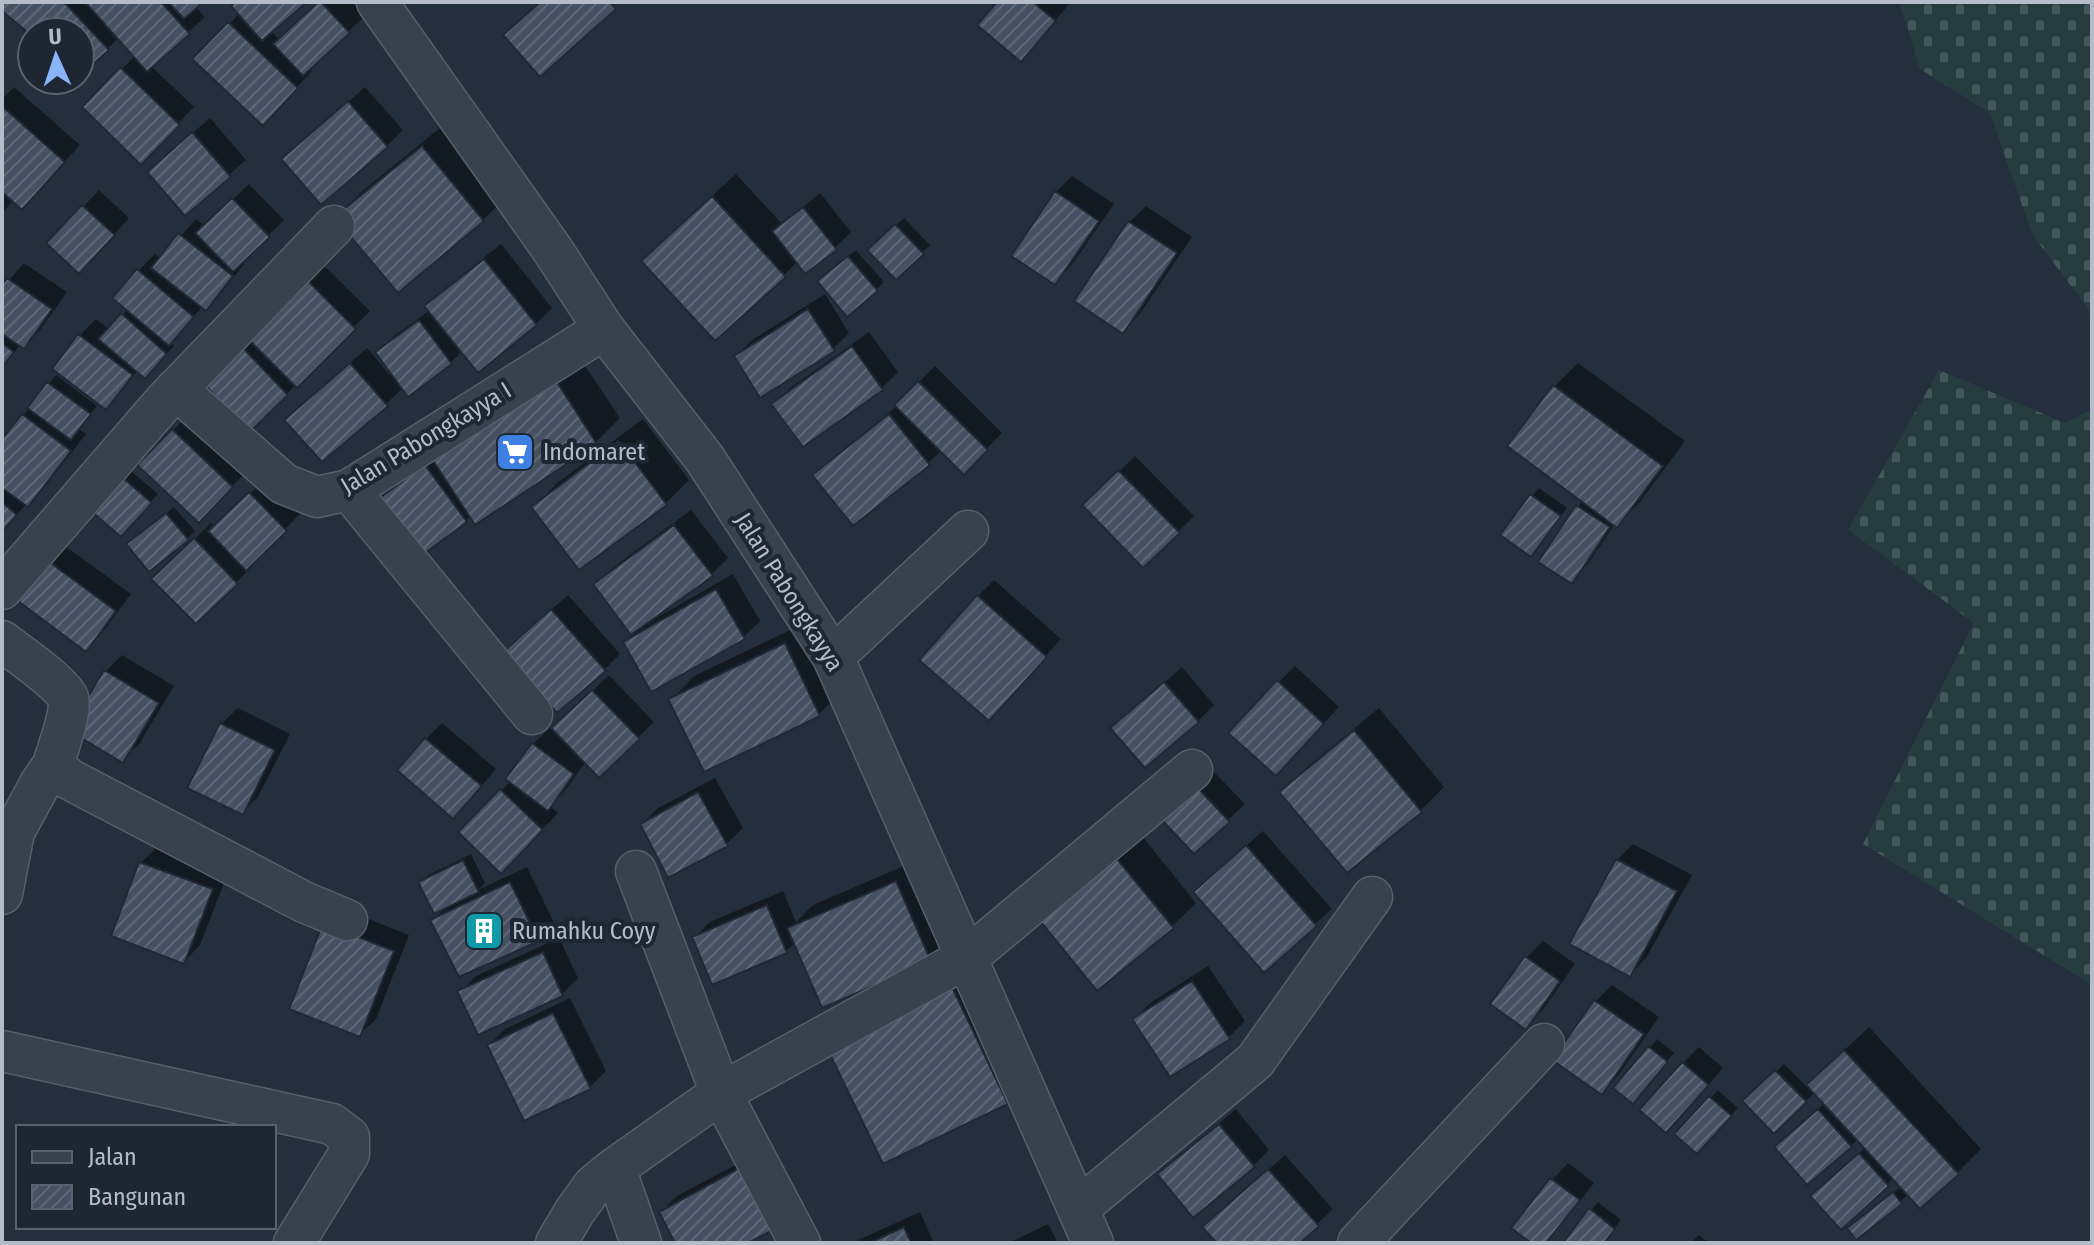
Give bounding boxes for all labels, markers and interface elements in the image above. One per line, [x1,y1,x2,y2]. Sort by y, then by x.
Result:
north arrow [16,16,96,96]
text: U [48,23,62,50]
street label: Jalan Pabongkayya I [336,376,516,500]
supermarket icon: Indomaret [494,431,536,473]
place label: Indomaret [543,438,645,466]
street label: Jalan Pabongkayya [729,508,849,676]
building icon: Rumahku Coyy [463,910,505,952]
place label: Rumahku Coyy [512,917,656,945]
legend [16,1125,276,1229]
text: Jalan [88,1143,137,1171]
text: Bangunan [88,1183,186,1211]

